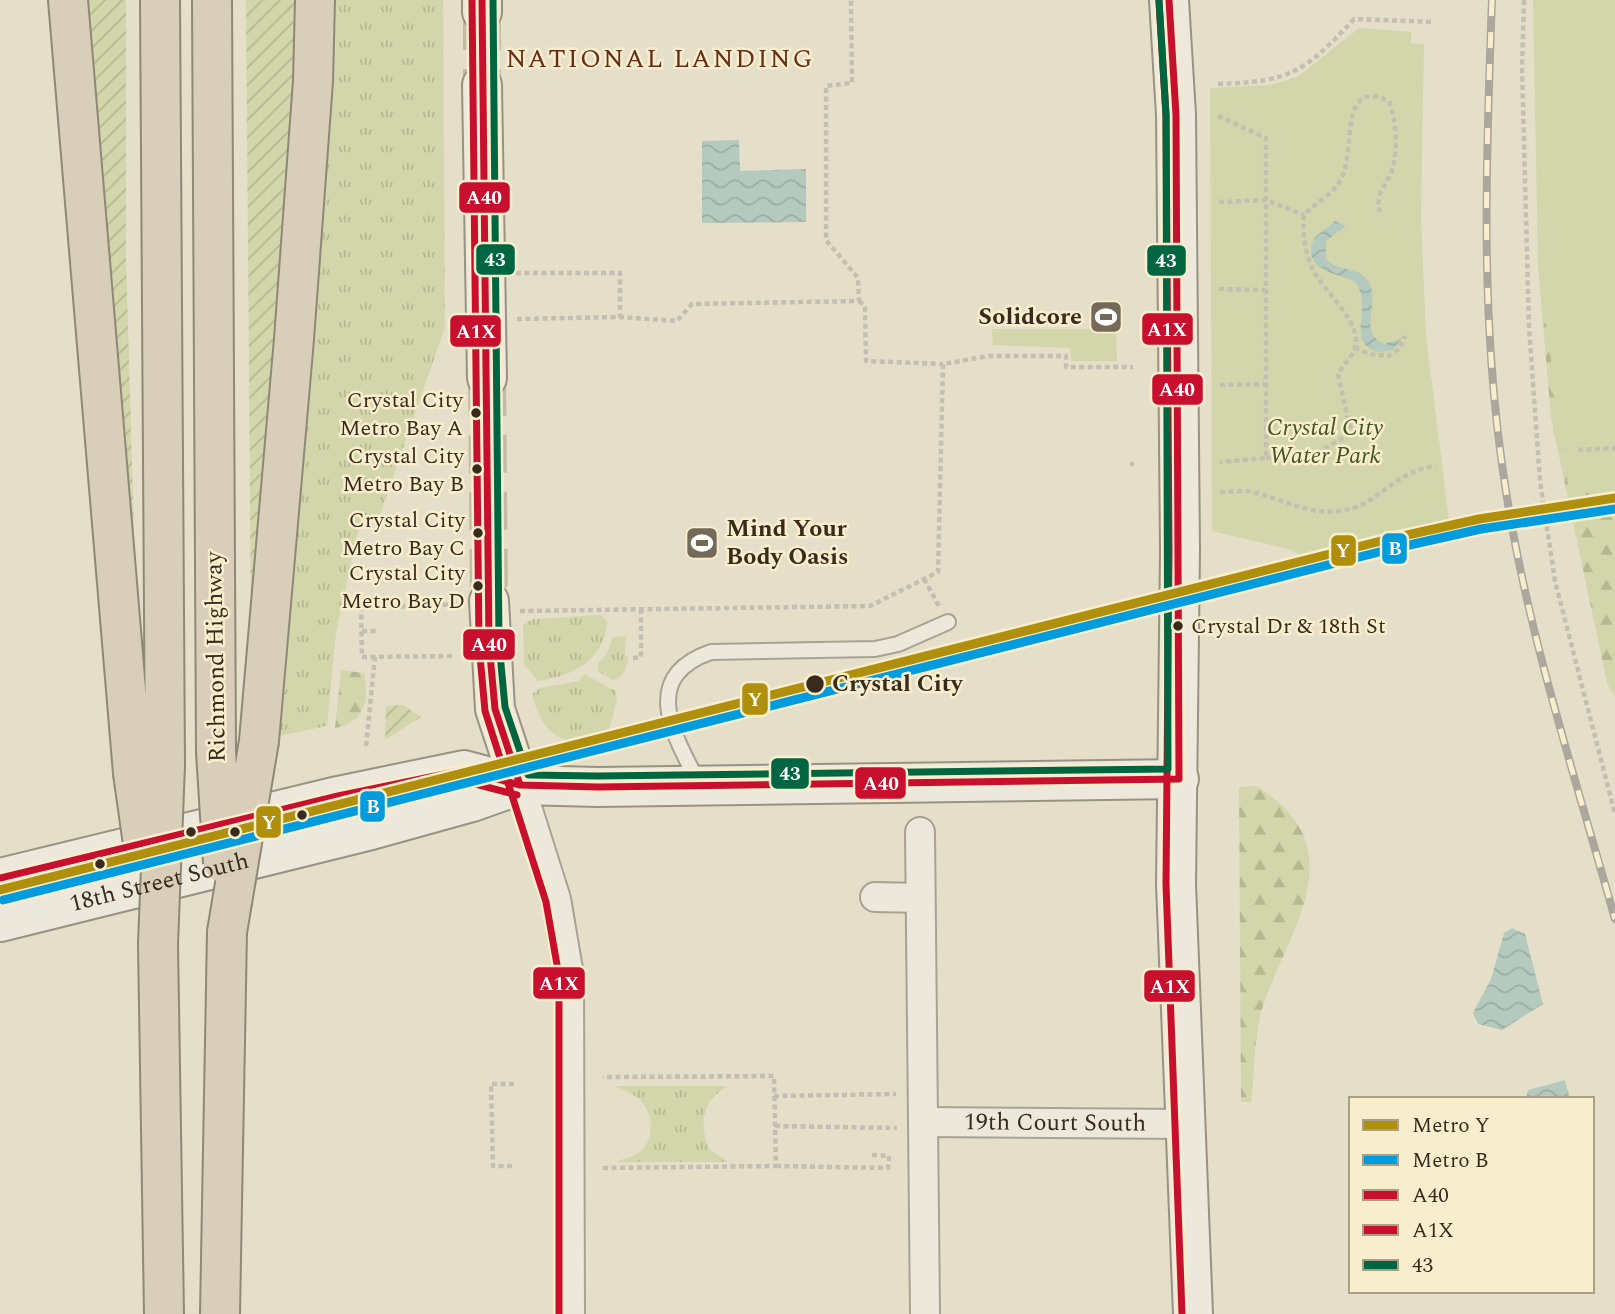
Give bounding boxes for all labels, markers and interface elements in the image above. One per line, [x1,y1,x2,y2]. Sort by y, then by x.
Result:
district label: NATIONAL LANDING [506,39,814,79]
line badge: A40 [458,181,511,214]
text: A40 [466,184,502,213]
line badge: 43 [475,243,516,276]
line badge: 43 [1146,244,1187,277]
text: 43 [484,246,506,275]
text: 43 [1155,247,1177,276]
sports icon: Solidcore [1087,298,1125,336]
place label: Solidcore [978,299,1082,335]
line badge: A1X [1141,312,1194,346]
line badge: A1X [449,314,502,348]
text: A1X [1147,316,1187,345]
text: A1X [456,318,496,347]
line badge: A40 [1151,373,1204,406]
text: A40 [1159,376,1195,405]
place label: Crystal City Metro Bay A [339,384,464,445]
marker: Crystal City Metro Bay A [469,406,483,420]
park label: Crystal City Water Park [1267,410,1383,474]
place label: Crystal City Metro Bay B [342,440,465,501]
marker: Crystal City Metro Bay B [470,462,484,476]
place label: Crystal City Metro Bay C [342,504,466,565]
place label: Mind Your Body Oasis [726,511,848,575]
sports icon: Mind Your Body Oasis [683,524,721,562]
marker: Crystal City Metro Bay C [471,526,485,540]
line badge: B [1381,532,1408,565]
line badge: Y [1330,534,1357,567]
text: B [1388,535,1402,564]
text: Y [1336,537,1350,566]
street label: Richmond Highway [196,550,236,763]
place label: Crystal City Metro Bay D [341,557,466,618]
marker: Crystal City Metro Bay D [471,579,485,593]
place label: Crystal Dr & 18th St [1191,610,1386,643]
marker: Crystal Dr & 18th St [1171,619,1185,633]
line badge: A40 [462,628,516,661]
text: A40 [471,631,507,660]
place label: Crystal City [832,666,964,702]
marker: Crystal City [804,673,826,695]
line badge: Y [741,682,769,716]
text: Y [748,686,762,715]
line badge: 43 [770,757,810,790]
text: 43 [779,760,801,789]
line badge: A40 [854,766,907,800]
text: A40 [863,770,899,799]
line badge: B [359,790,386,823]
text: B [366,793,380,822]
line badge: Y [255,805,282,839]
unlabelled marker [295,808,309,822]
text: Y [262,809,276,838]
unlabelled marker [184,825,198,839]
unlabelled marker [228,825,242,839]
street label: 18th Street South [66,843,253,922]
unlabelled marker [93,857,107,871]
line badge: A1X [532,966,586,1000]
line badge: A1X [1143,969,1196,1003]
text: A1X [539,970,579,999]
text: A1X [1150,973,1190,1002]
legend [1349,1097,1594,1293]
street label: 19th Court South [964,1104,1146,1142]
text: Metro Y [1412,1110,1490,1142]
text: Metro B [1412,1145,1489,1177]
text: A40 [1412,1180,1449,1212]
text: A1X [1412,1215,1454,1247]
text: 43 [1412,1250,1434,1282]

